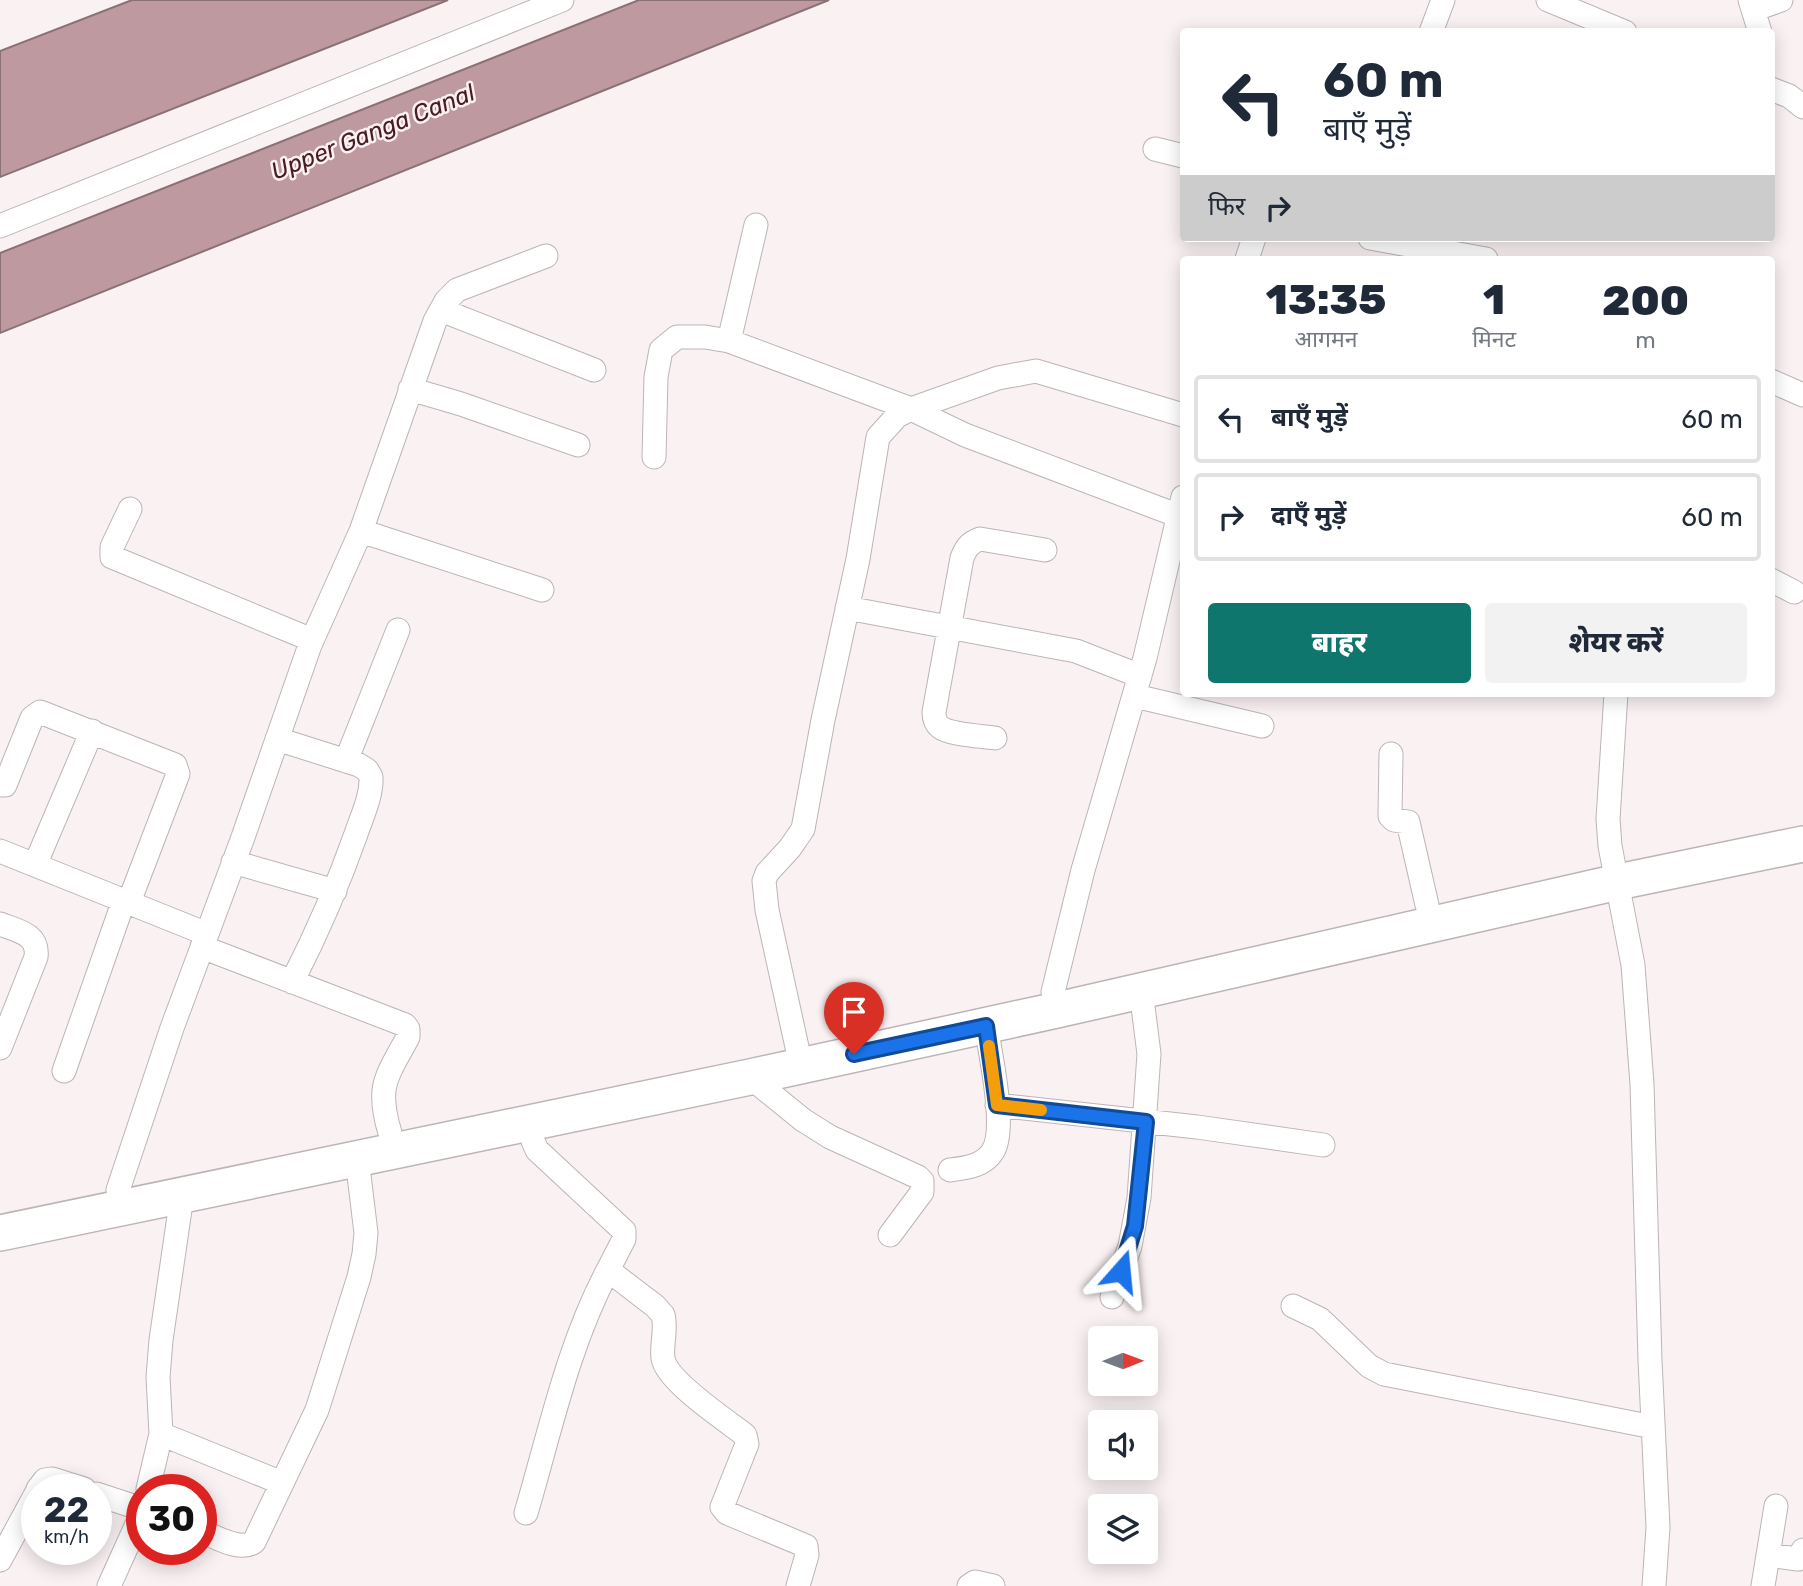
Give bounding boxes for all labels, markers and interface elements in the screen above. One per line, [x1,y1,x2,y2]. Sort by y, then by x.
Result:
text: 60 m [1323,51,1444,109]
icon: left [1208,56,1299,147]
water label: Upper Ganga Canal [267,78,480,186]
text: बाएँ मुड़ें [1323,110,1411,148]
icon: right [1259,189,1297,227]
text: फिर [1208,191,1245,222]
text: 13:35 [1266,275,1386,325]
text: 1 [1483,275,1505,325]
text: 200 [1602,276,1689,326]
text: आगमन [1295,325,1358,353]
text: मिनट [1472,325,1516,353]
text: m [1635,326,1656,354]
icon: left [1212,400,1250,438]
text: बाएँ मुड़ें [1271,402,1348,433]
text: 60 m [1681,404,1743,435]
icon: right [1212,498,1250,536]
text: दाएँ मुड़ें [1271,500,1346,531]
text: 60 m [1681,502,1743,533]
button: बाहर [1208,603,1471,683]
button: शेयर करें [1485,603,1747,683]
pin [824,982,884,1054]
icon: arrive [835,993,873,1031]
position arrow [1084,1234,1158,1308]
north arrow [1088,1326,1158,1396]
map controls [1088,1326,1158,1564]
button: sound [1088,1410,1158,1480]
speed limit sign: 30 [126,1474,217,1565]
text: 22 [44,1489,89,1531]
button: layers [1088,1494,1158,1564]
text: km/h [44,1526,89,1548]

